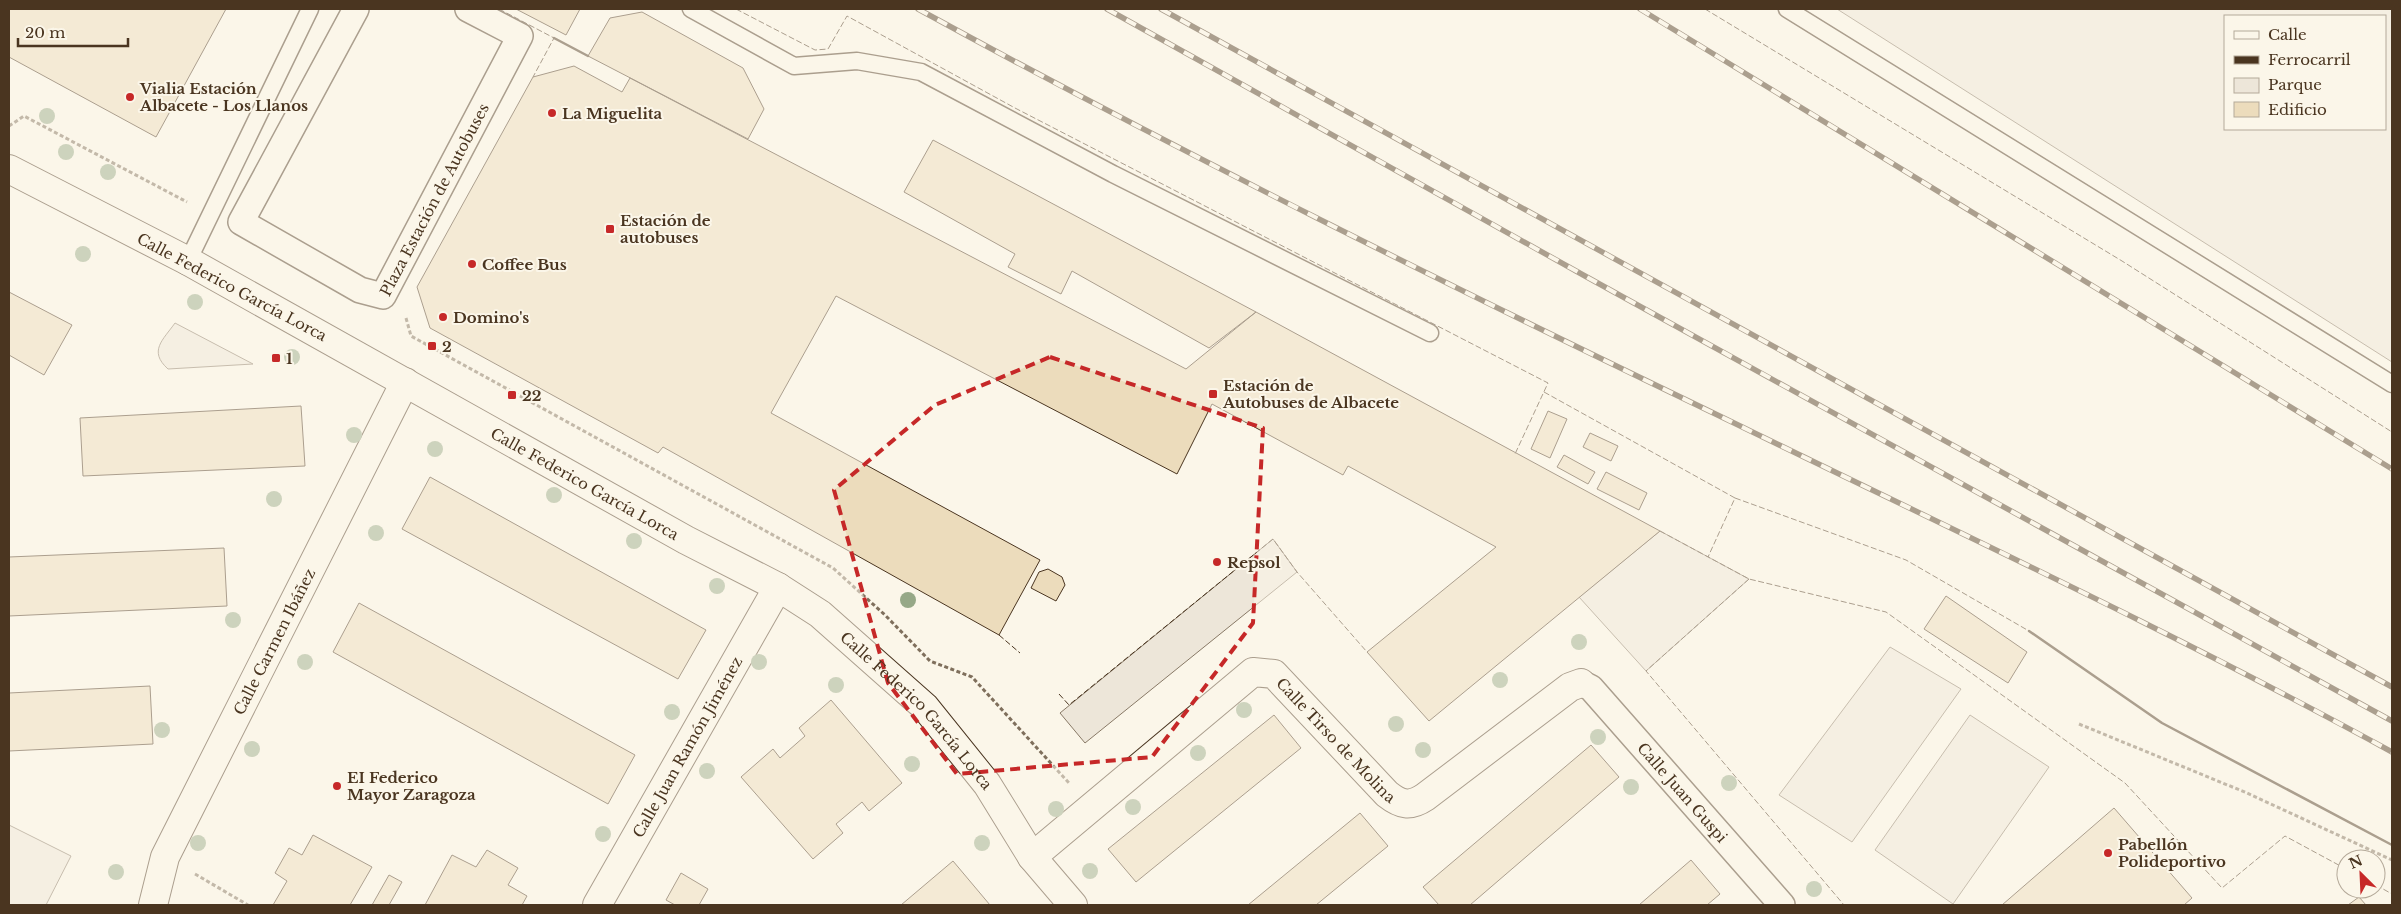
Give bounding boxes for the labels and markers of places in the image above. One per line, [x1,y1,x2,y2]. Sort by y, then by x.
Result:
place label: Vialia Estación Albacete - Los Llanos [139,79,308,115]
marker: Vialia Estación Albacete - Los Llanos [124,91,136,103]
place label: La Miguelita [562,104,663,123]
marker: La Miguelita [546,107,558,119]
place label: Estación de autobuses [620,211,711,247]
marker: Estación de autobuses [604,223,616,235]
place label: Coffee Bus [482,255,567,274]
marker: Coffee Bus [466,258,478,270]
place label: Domino's [453,308,529,327]
marker: Domino's [437,311,449,323]
place label: 2 [442,337,452,356]
marker: 2 [426,340,438,352]
place label: 1 [286,349,293,368]
marker: 1 [270,352,282,364]
place label: Estación de Autobuses de Albacete [1222,376,1399,412]
place label: 22 [522,386,542,405]
marker: Estación de Autobuses de Albacete [1207,388,1219,400]
marker: 22 [506,389,518,401]
place label: Repsol [1227,553,1281,572]
marker: Repsol [1211,556,1223,568]
place label: EI Federico Mayor Zaragoza [347,768,476,804]
marker: EI Federico Mayor Zaragoza [331,780,343,792]
place label: Pabellón Polideportivo [2118,835,2226,871]
marker: Pabellón Polideportivo [2102,847,2114,859]

